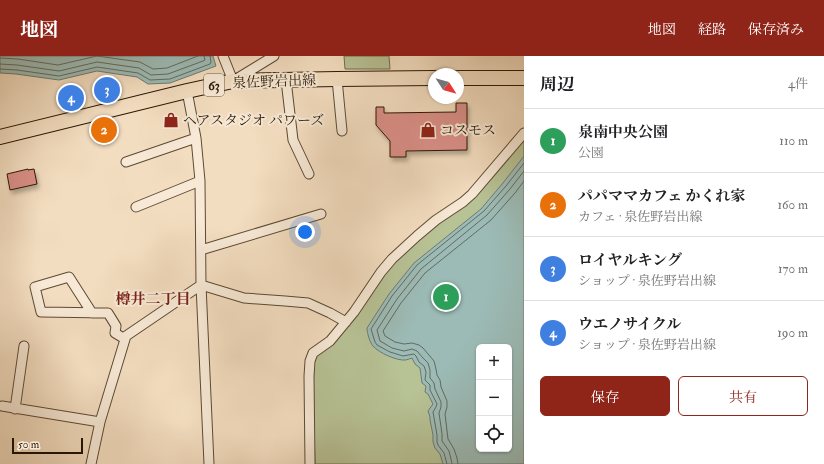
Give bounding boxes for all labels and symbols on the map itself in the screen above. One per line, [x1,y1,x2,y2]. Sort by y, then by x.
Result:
north arrow [428,68,464,104]
street label: 泉佐野岩出線 [232,72,316,91]
road number: 63 [204,74,224,96]
pin: 3 [94,75,120,105]
pin: 4 [58,83,84,113]
shop icon: ヘアスタジオ パワーズ [162,111,180,129]
place label: ヘアスタジオ パワーズ [183,112,324,129]
pin: 2 [91,115,117,145]
shop icon: コスモス [419,121,437,139]
place label: コスモス [440,122,496,139]
your location [295,222,315,242]
pin: 1 [433,282,459,312]
district label: 樽井二丁目 [115,290,191,309]
scale bar [12,436,83,455]

